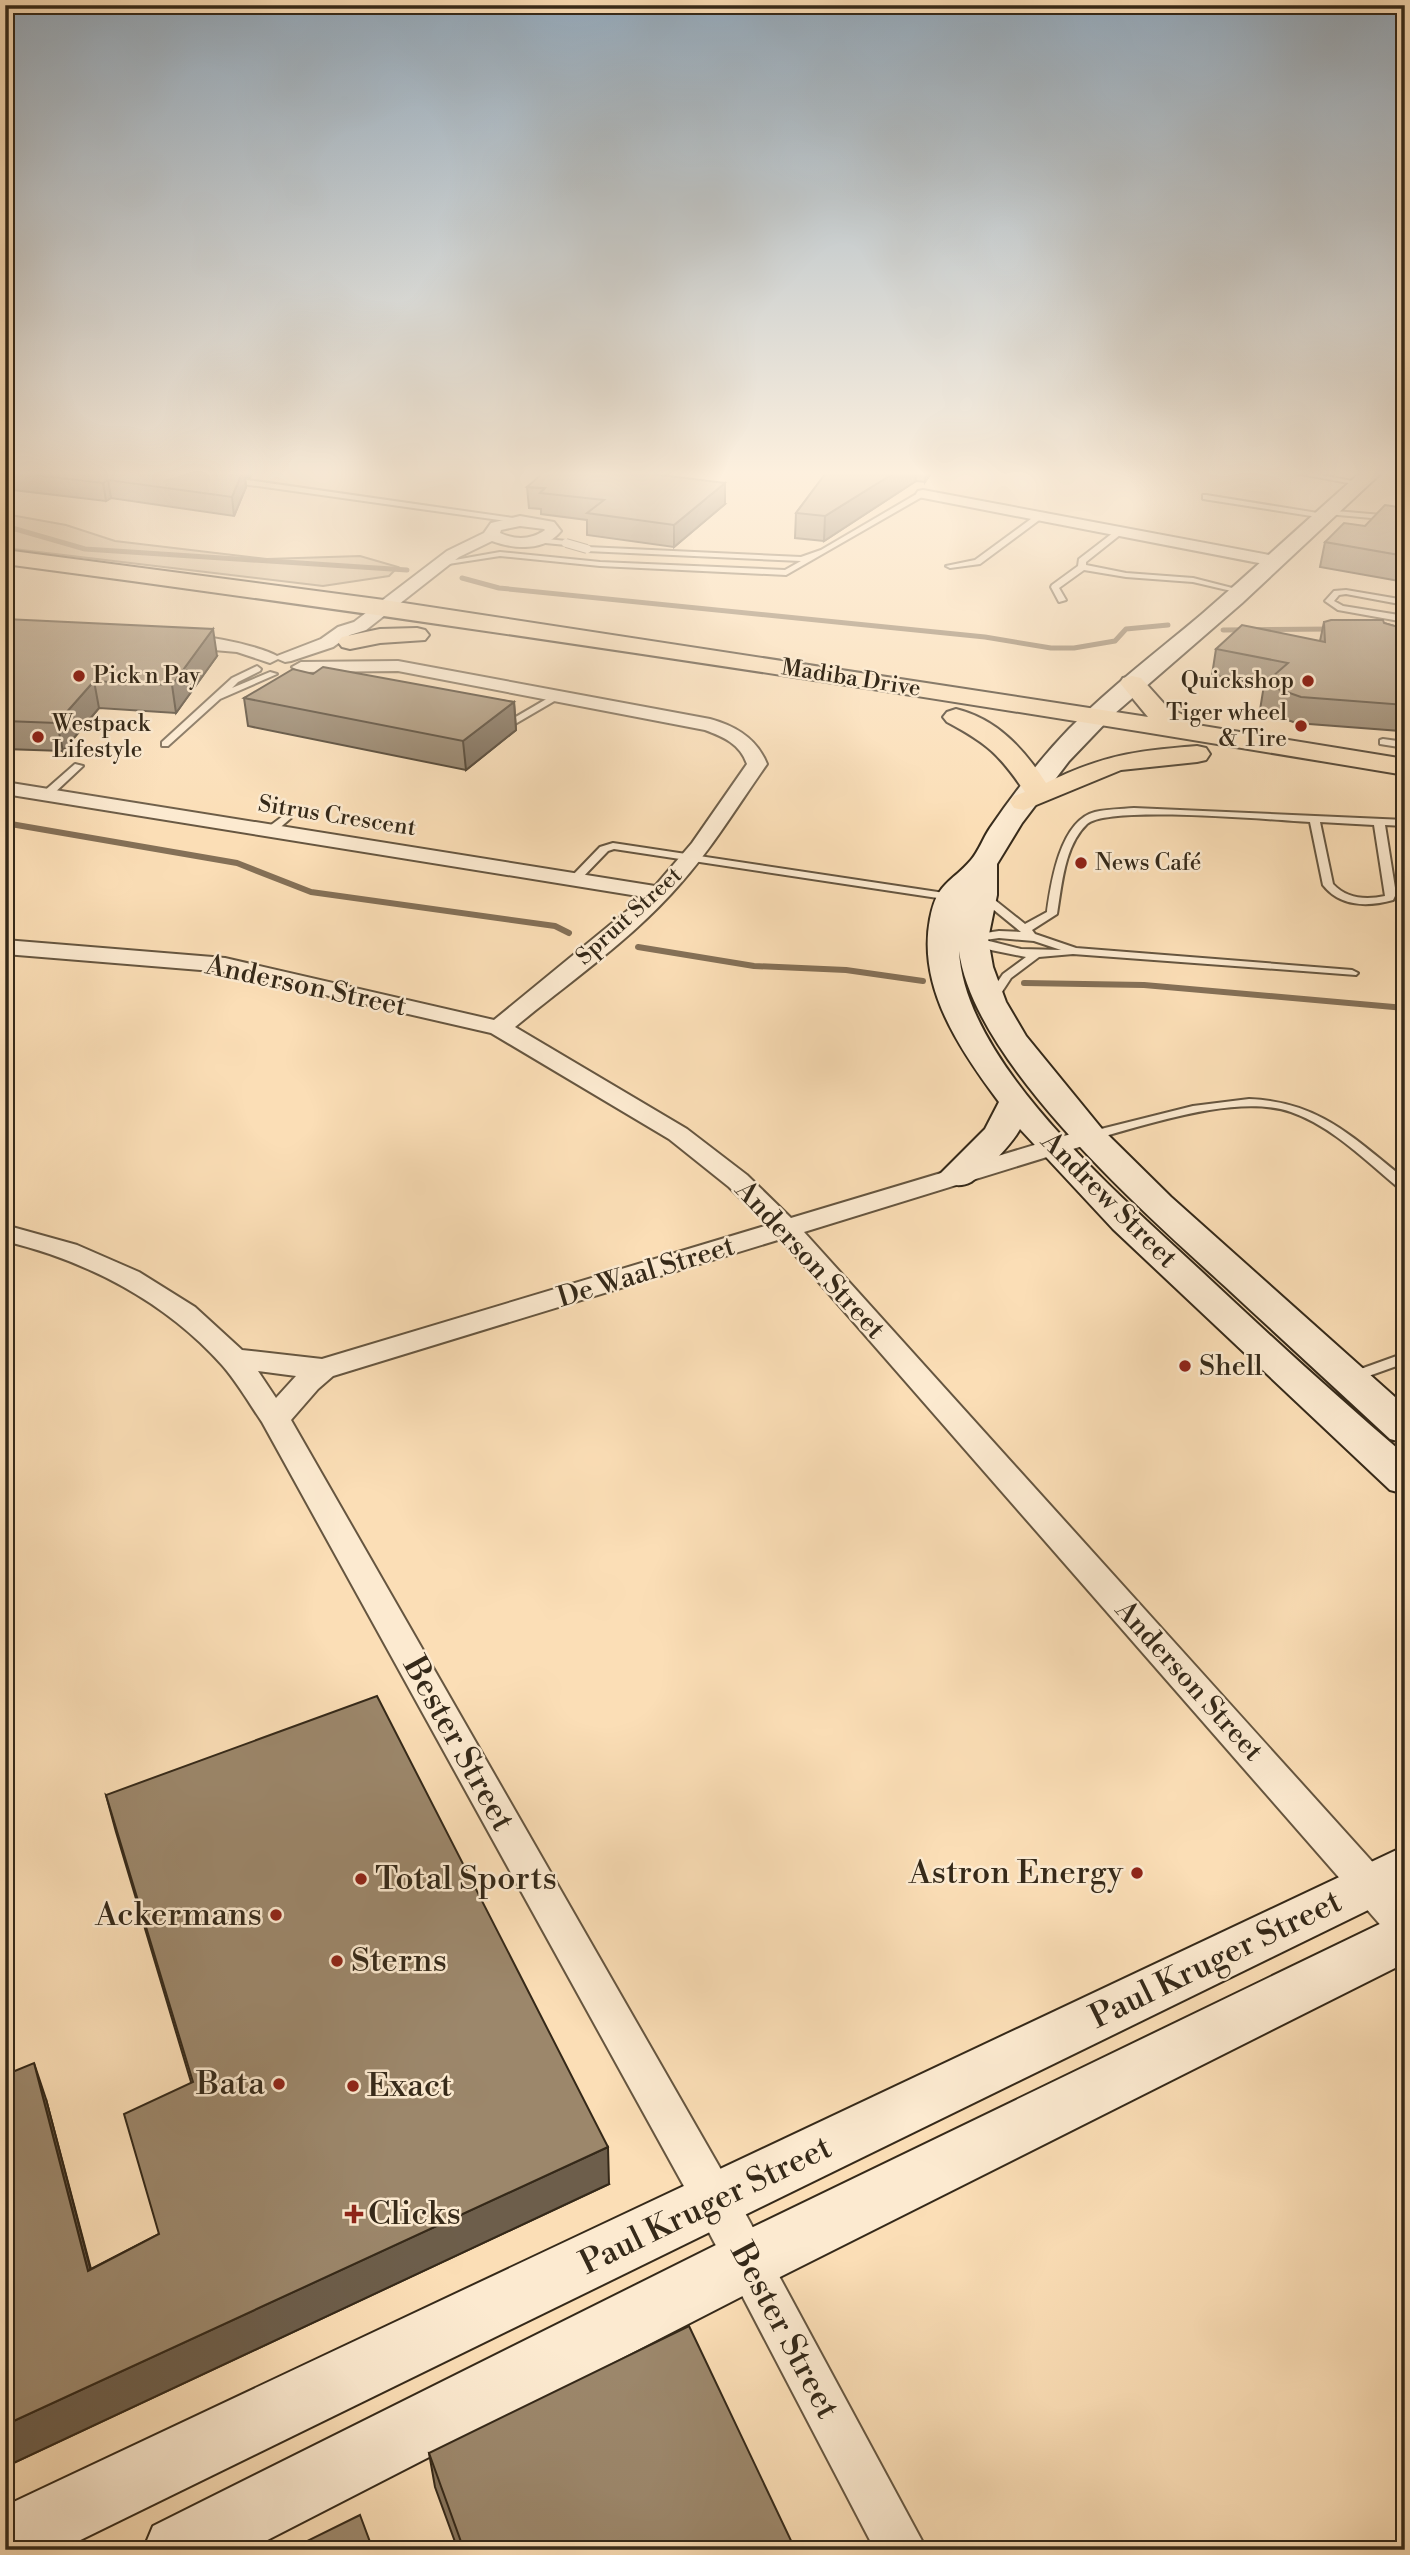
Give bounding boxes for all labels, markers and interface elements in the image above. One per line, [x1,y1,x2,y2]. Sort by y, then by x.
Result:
street label: Madiba Drive [779,653,923,703]
place label: Pick n Pay [93,662,201,690]
place label: Quickshop [1181,667,1294,695]
marker: Pick n Pay [71,668,87,684]
marker: Quickshop [1300,673,1316,689]
place label: Tiger wheel & Tire [1166,699,1287,753]
place label: Westpack Lifestyle [51,710,151,764]
marker: Tiger wheel & Tire [1293,718,1309,734]
marker: Westpack Lifestyle [30,729,46,745]
street label: Sitrus Crescent [256,790,418,842]
place label: News Café [1095,849,1201,877]
marker: News Café [1073,855,1089,871]
street label: Spruit Street [570,861,688,971]
street label: Anderson Street [201,947,410,1024]
street label: Andrew Street [1033,1124,1185,1276]
street label: Anderson Street [727,1173,893,1347]
street label: De Waal Street [553,1228,739,1316]
place label: Shell [1199,1349,1262,1384]
marker: Shell [1177,1358,1193,1374]
street label: Anderson Street [1107,1593,1270,1769]
street label: Bester Street [393,1649,523,1839]
place label: Astron Energy [908,1853,1124,1894]
place label: Total Sports [375,1859,557,1900]
marker: Astron Energy [1129,1865,1145,1881]
marker: Total Sports [353,1871,369,1887]
street label: Paul Kruger Street [1083,1881,1349,2039]
place label: Ackermans [94,1895,262,1936]
marker: Ackermans [268,1907,284,1923]
place label: Sterns [351,1941,447,1982]
marker: Sterns [329,1953,345,1969]
place label: Bata [195,2064,265,2105]
place label: Exact [367,2066,453,2107]
marker: Bata [271,2076,287,2092]
marker: Exact [345,2078,361,2094]
street label: Paul Kruger Street [573,2127,839,2285]
place label: Clicks [368,2194,461,2235]
marker: Clicks [346,2206,362,2222]
street label: Bester Street [720,2235,848,2426]

